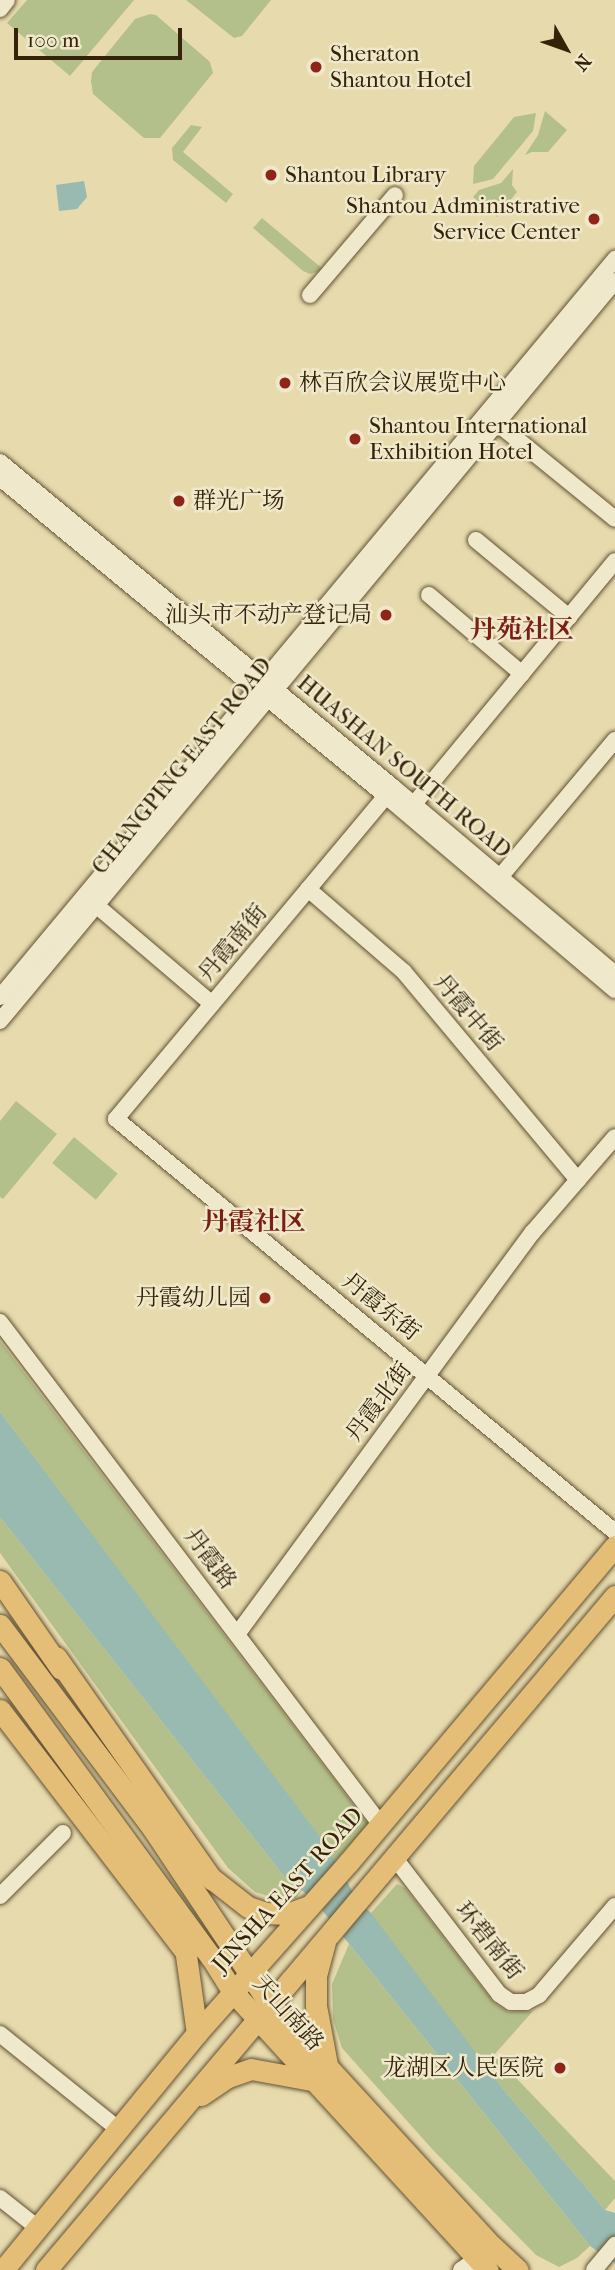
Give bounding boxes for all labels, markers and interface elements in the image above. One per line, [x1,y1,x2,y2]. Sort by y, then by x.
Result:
scale bar [18,14,186,58]
north arrow [531,14,601,84]
text: 100 m [27,28,80,52]
place label: Sheraton Shantou Hotel [330,40,472,94]
text: N [569,50,595,75]
marker: Sheraton Shantou Hotel [308,59,324,75]
place label: Shantou Library [285,161,446,189]
marker: Shantou Library [263,167,279,183]
place label: Shantou Administrative Service Center [346,192,580,246]
marker: Shantou Administrative Service Center [586,211,602,227]
place label: 林百欣会议展览中心 [299,369,506,397]
marker: 林百欣会议展览中心 [277,375,293,391]
place label: Shantou International Exhibition Hotel [369,412,587,466]
marker: Shantou International Exhibition Hotel [347,431,363,447]
place label: 群光广场 [193,487,285,515]
marker: 群光广场 [171,493,187,509]
place label: 汕头市不动产登记局 [165,601,372,629]
marker: 汕头市不动产登记局 [378,607,394,623]
district label: 丹苑社区 [470,614,574,646]
street label: CHANGPING EAST ROAD [86,652,278,880]
street label: HUASHAN SOUTH ROAD [291,669,517,865]
street label: 丹霞南街 [193,899,273,987]
street label: 丹霞中街 [428,969,508,1057]
district label: 丹霞社区 [202,1206,306,1238]
street label: 丹霞东街 [337,1267,425,1347]
place label: 丹霞幼儿园 [136,1284,251,1312]
marker: 丹霞幼儿园 [257,1290,273,1306]
street label: 丹霞北街 [340,1357,418,1447]
street label: 丹霞路 [178,1523,242,1595]
street label: JINSHA EAST ROAD [207,1802,369,1978]
street label: 环碧南街 [449,1897,529,1985]
street label: 天山南路 [247,1970,329,2056]
place label: 龙湖区人民医院 [383,2054,544,2082]
marker: 龙湖区人民医院 [550,2058,570,2078]

